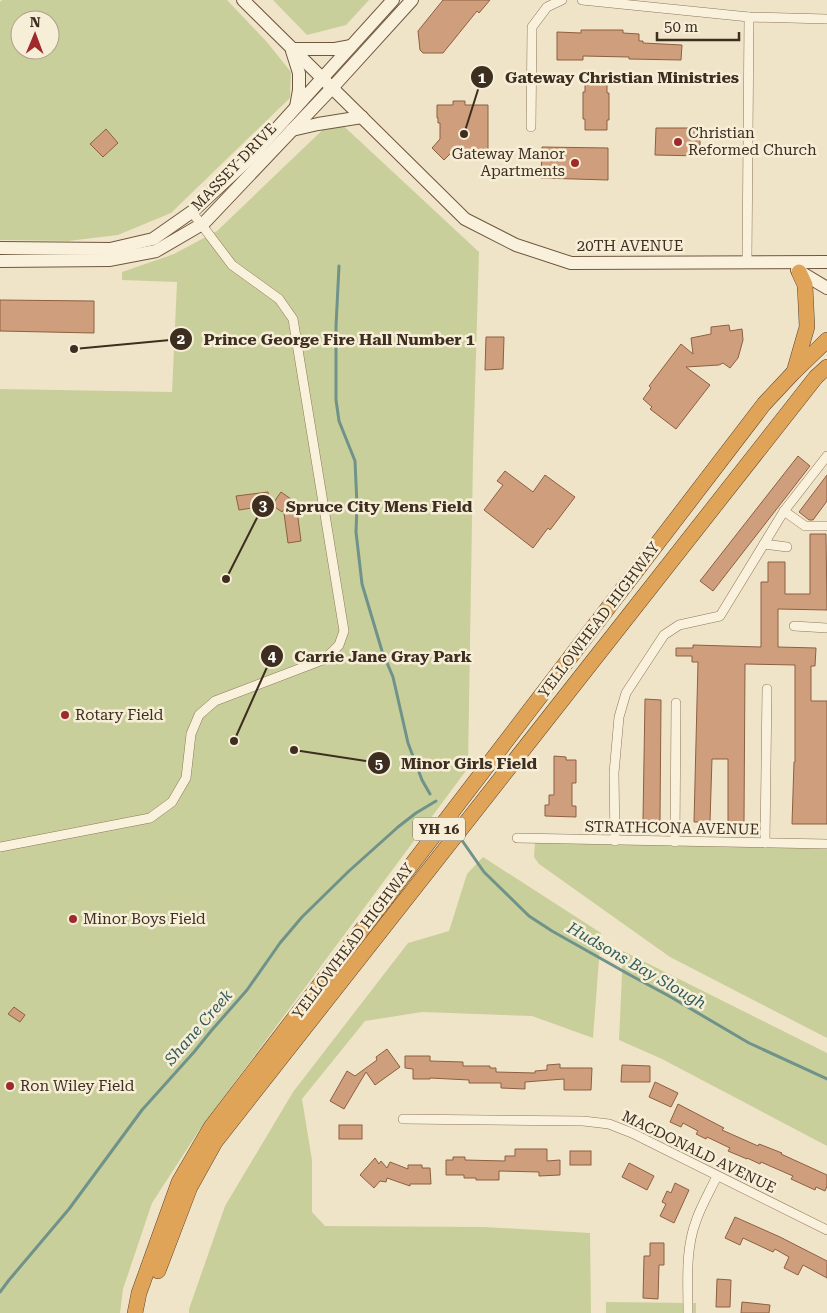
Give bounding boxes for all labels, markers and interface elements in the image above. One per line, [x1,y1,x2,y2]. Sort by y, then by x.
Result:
north arrow [10,10,60,60]
scale bar [657,10,740,42]
text: N [30,14,41,30]
text: 50 m [664,18,699,36]
callout: Gateway Christian Ministries [469,62,749,93]
text: Gateway Christian Ministries [505,68,739,87]
text: 1 [478,69,487,87]
street label: MASSEY DRIVE [188,119,280,215]
place label: Christian Reformed Church [688,124,817,159]
marker: Christian Reformed Church [672,136,684,148]
place label: Gateway Manor Apartments [452,145,565,180]
marker: Gateway Manor Apartments [569,157,581,169]
street label: 20TH AVENUE [577,237,683,255]
callout: Prince George Fire Hall Number 1 [168,324,485,355]
text: 2 [177,330,185,348]
text: Prince George Fire Hall Number 1 [203,330,475,349]
callout: Spruce City Mens Field [250,491,482,522]
text: 3 [259,497,268,515]
text: Spruce City Mens Field [286,497,473,516]
street label: YELLOWHEAD HIGHWAY [535,538,664,701]
callout: Carrie Jane Gray Park [260,641,482,672]
text: 4 [268,647,277,665]
text: Carrie Jane Gray Park [294,647,472,666]
place label: Rotary Field [75,706,164,724]
marker: Rotary Field [59,709,71,721]
callout: Minor Girls Field [366,748,548,779]
text: Minor Girls Field [401,754,537,773]
text: 5 [375,755,383,773]
street label: STRATHCONA AVENUE [585,817,759,839]
road number: YH 16 [413,818,465,841]
street label: YELLOWHEAD HIGHWAY [289,859,418,1022]
place label: Minor Boys Field [83,910,206,928]
marker: Minor Boys Field [67,913,79,925]
water label: Hudsons Bay Slough [563,917,710,1013]
water label: Shane Creek [160,986,236,1070]
place label: Ron Wiley Field [20,1077,135,1095]
marker: Ron Wiley Field [4,1080,16,1092]
street label: MACDONALD AVENUE [619,1107,779,1197]

